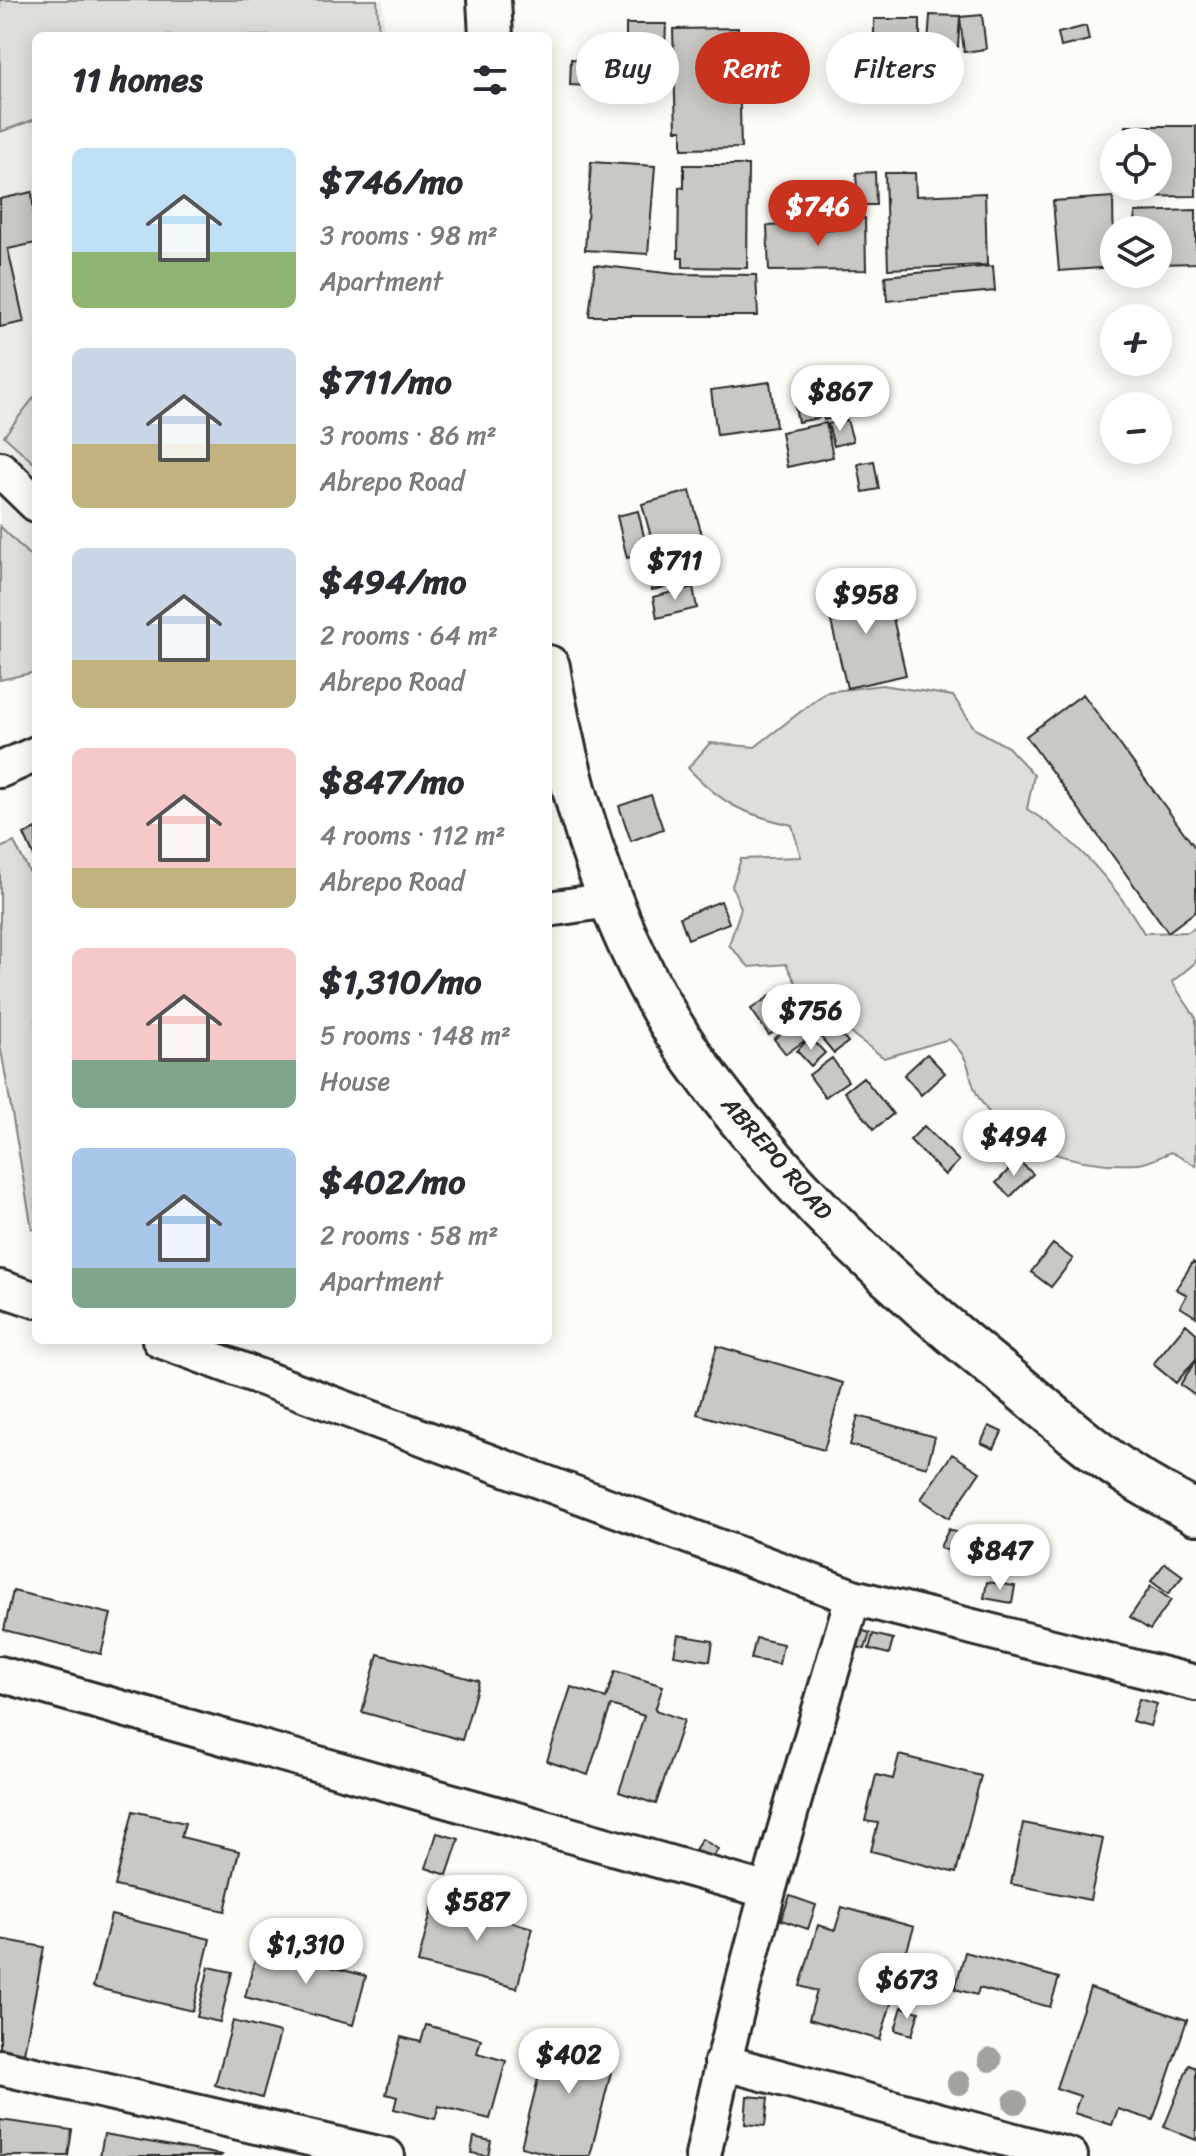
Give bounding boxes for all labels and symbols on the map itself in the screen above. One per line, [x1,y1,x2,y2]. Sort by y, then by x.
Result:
pin: $746 [771,180,865,248]
pin: $867 [793,365,887,433]
pin: $711 [628,534,722,602]
pin: $958 [819,568,913,636]
pin: $756 [764,984,858,1052]
street label: ABREPO ROAD [710,1085,844,1231]
pin: $494 [967,1110,1061,1178]
pin: $847 [953,1524,1047,1592]
pin: $587 [430,1875,524,1943]
pin: $1,310 [241,1918,371,1986]
pin: $673 [860,1953,954,2021]
pin: $402 [522,2028,616,2096]

